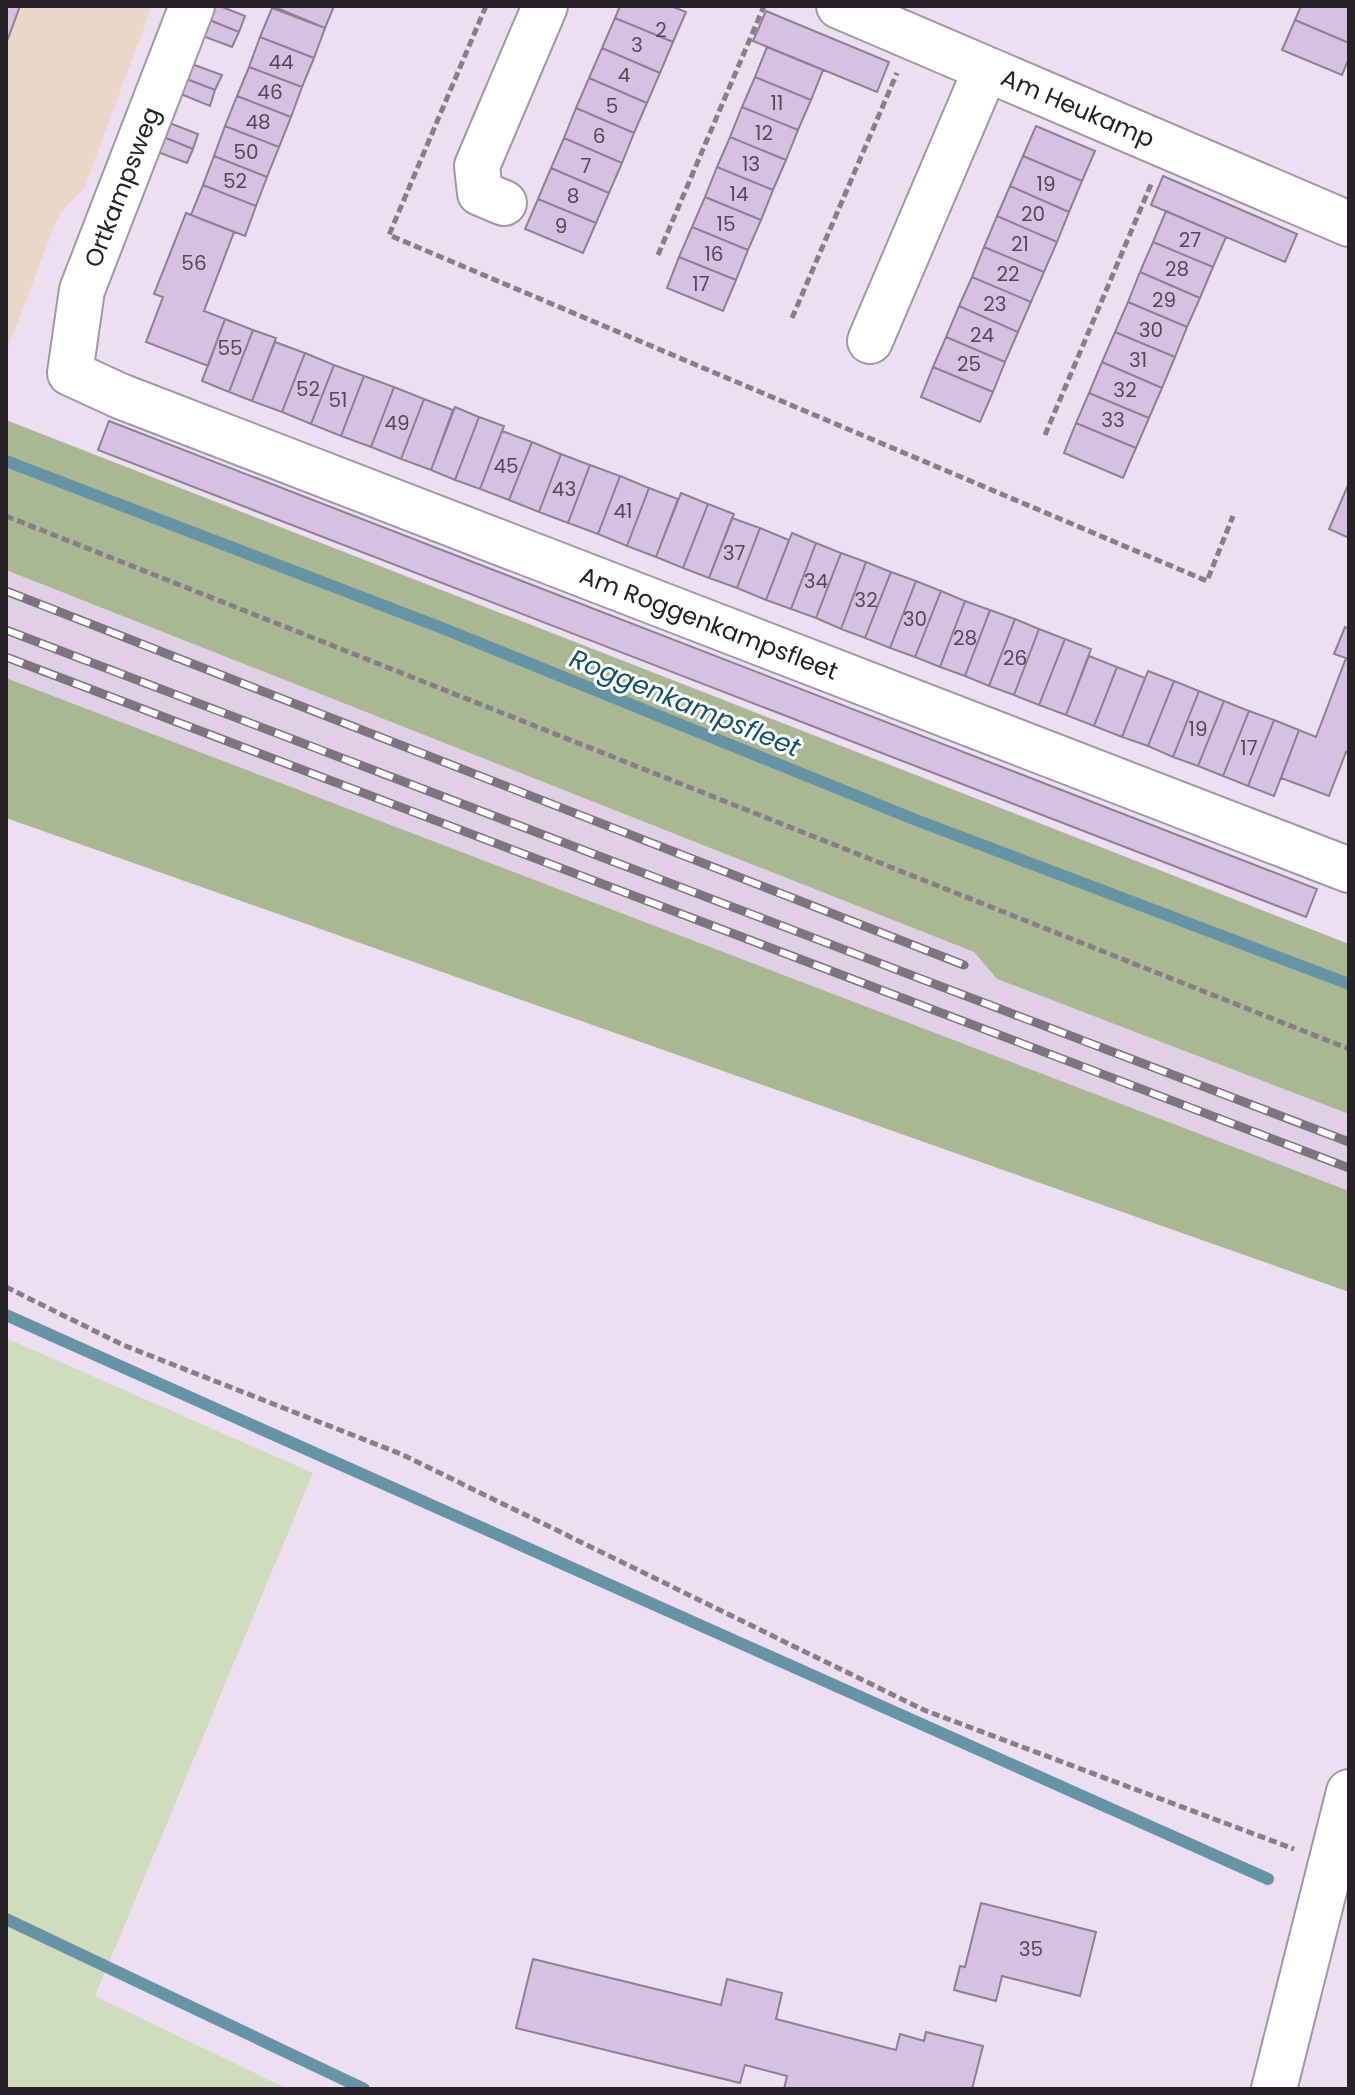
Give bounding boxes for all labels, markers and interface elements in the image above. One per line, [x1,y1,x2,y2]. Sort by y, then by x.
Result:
house number: 2 [655,16,667,44]
house number: 3 [631,31,643,59]
house number: 44 [268,48,294,76]
house number: 4 [618,61,630,89]
street label: Am Heukamp [996,61,1160,155]
house number: 46 [257,78,283,106]
house number: 11 [771,89,783,117]
house number: 5 [606,92,618,120]
street label: Ortkampsweg [76,102,168,272]
house number: 48 [245,108,271,136]
house number: 12 [755,119,773,147]
house number: 6 [593,122,605,150]
house number: 50 [233,138,259,166]
house number: 13 [742,150,760,178]
house number: 7 [581,152,592,180]
house number: 52 [223,167,247,195]
house number: 19 [1037,170,1056,198]
house number: 14 [730,180,748,208]
house number: 8 [567,182,579,210]
house number: 20 [1021,200,1045,228]
house number: 15 [717,210,735,238]
house number: 9 [555,212,567,240]
house number: 27 [1179,226,1201,254]
house number: 21 [1011,230,1029,258]
house number: 16 [704,240,724,268]
house number: 56 [181,249,207,277]
house number: 28 [1165,255,1189,283]
house number: 22 [997,260,1020,288]
house number: 17 [692,270,710,298]
house number: 29 [1152,286,1176,314]
house number: 23 [983,290,1007,318]
house number: 30 [1139,316,1163,344]
house number: 24 [970,321,994,349]
house number: 55 [217,334,243,362]
house number: 31 [1129,346,1147,374]
house number: 25 [957,350,981,378]
house number: 52 [296,375,320,403]
house number: 32 [1113,376,1137,404]
house number: 51 [329,386,347,414]
house number: 33 [1101,406,1125,434]
house number: 49 [384,409,410,437]
house number: 45 [493,452,519,480]
house number: 43 [552,475,576,503]
house number: 41 [614,497,632,525]
house number: 37 [723,539,745,567]
street label: Am Roggenkampsfleet [575,558,843,688]
house number: 34 [804,567,828,595]
house number: 32 [854,586,878,614]
house number: 30 [903,605,927,633]
house number: 28 [953,624,977,652]
water label: Roggenkampsfleet [564,640,806,766]
house number: 26 [1003,644,1027,672]
house number: 19 [1189,715,1208,743]
house number: 17 [1240,734,1258,762]
house number: 35 [1019,1935,1043,1963]

